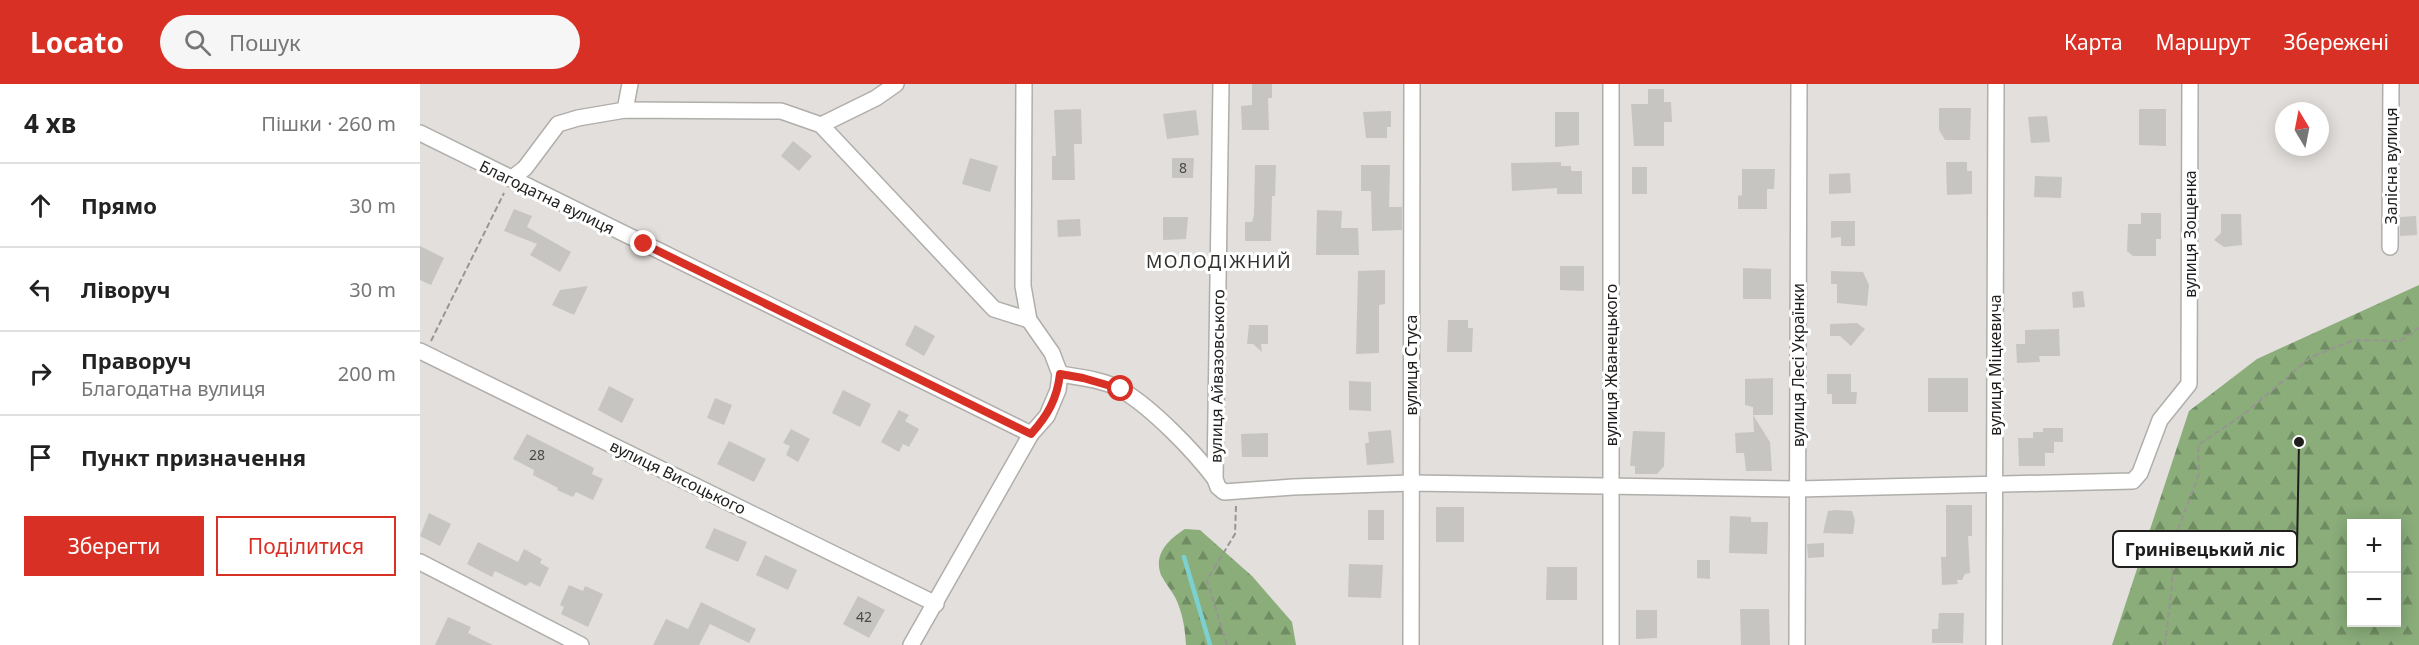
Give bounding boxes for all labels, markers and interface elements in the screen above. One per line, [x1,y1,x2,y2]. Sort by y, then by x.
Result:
search box [160,15,580,69]
text: Locato [30,23,124,61]
icon: search [181,26,214,59]
text: Пошук [229,27,301,57]
text: Карта [2064,28,2123,56]
text: Маршрут [2156,28,2250,56]
text: Збережені [2283,28,2389,56]
north arrow [2275,102,2329,156]
text: 4 хв [24,105,76,141]
street label: Залісна вулиця [2380,108,2402,224]
text: Пішки · 260 m [261,110,396,137]
street label: Благодатна вулиця [476,155,618,239]
house number: 8 [1179,158,1187,177]
street label: вулиця Зощенка [2179,170,2201,298]
icon: ahead [24,189,57,222]
text: Прямо [81,190,157,220]
text: 30 m [349,192,396,219]
route end [630,230,656,256]
district label: МОЛОДІЖНИЙ [1146,249,1292,273]
icon: left [24,273,57,306]
text: Ліворуч [81,274,171,304]
text: 30 m [349,276,396,303]
street label: вулиця Лесі Українки [1787,283,1809,447]
street label: вулиця Жванецького [1600,284,1622,446]
street label: вулиця Айвазовського [1204,289,1230,463]
street label: вулиця Міцкевича [1984,294,2006,436]
street label: вулиця Стуса [1400,315,1422,415]
text: Праворуч [81,345,192,375]
icon: right [24,357,57,390]
text: 200 m [338,360,396,387]
text: Благодатна вулиця [81,375,266,402]
route start [1107,375,1133,401]
street label: вулиця Висоцького [606,434,750,520]
icon: arrive [24,441,57,474]
text: Пункт призначення [81,442,306,472]
house number: 28 [529,445,545,464]
button: Зберегти [24,516,204,576]
button: Поділитися [216,516,396,576]
map controls [2347,519,2401,627]
button: + [2347,519,2401,573]
callout: Гринівецький ліс [2113,531,2297,567]
text: Гринівецький ліс [2125,537,2285,561]
button: − [2347,573,2401,627]
house number: 42 [856,607,872,626]

